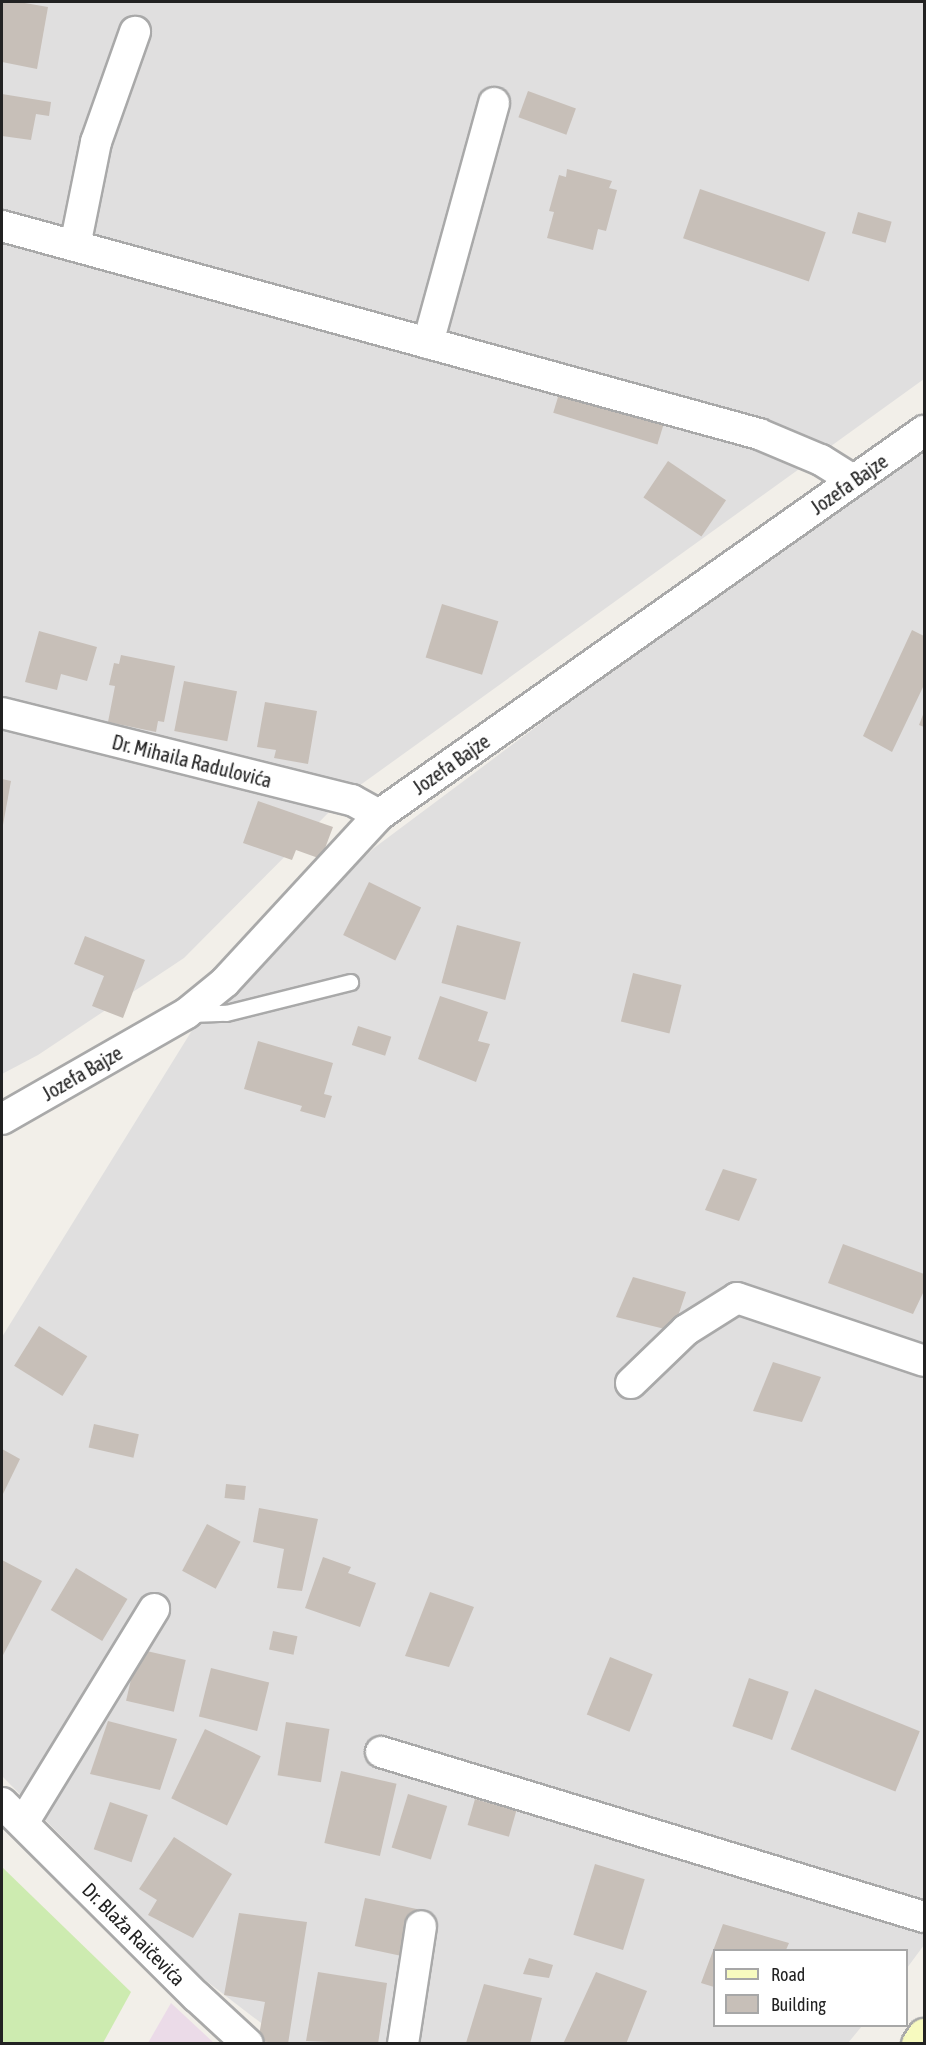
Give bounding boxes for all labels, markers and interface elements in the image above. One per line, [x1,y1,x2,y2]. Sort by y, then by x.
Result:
street label: Jozefa Bajze [806,449,892,519]
street label: Jozefa Bajze [408,729,494,799]
street label: Dr. Mihaila Radulovića [110,730,274,792]
street label: Jozefa Bajze [38,1040,126,1106]
street label: Dr. Blaža Raičevića [78,1878,190,1990]
legend [713,1949,908,2027]
text: Road [771,1964,805,1985]
text: Building [771,1994,826,2015]

